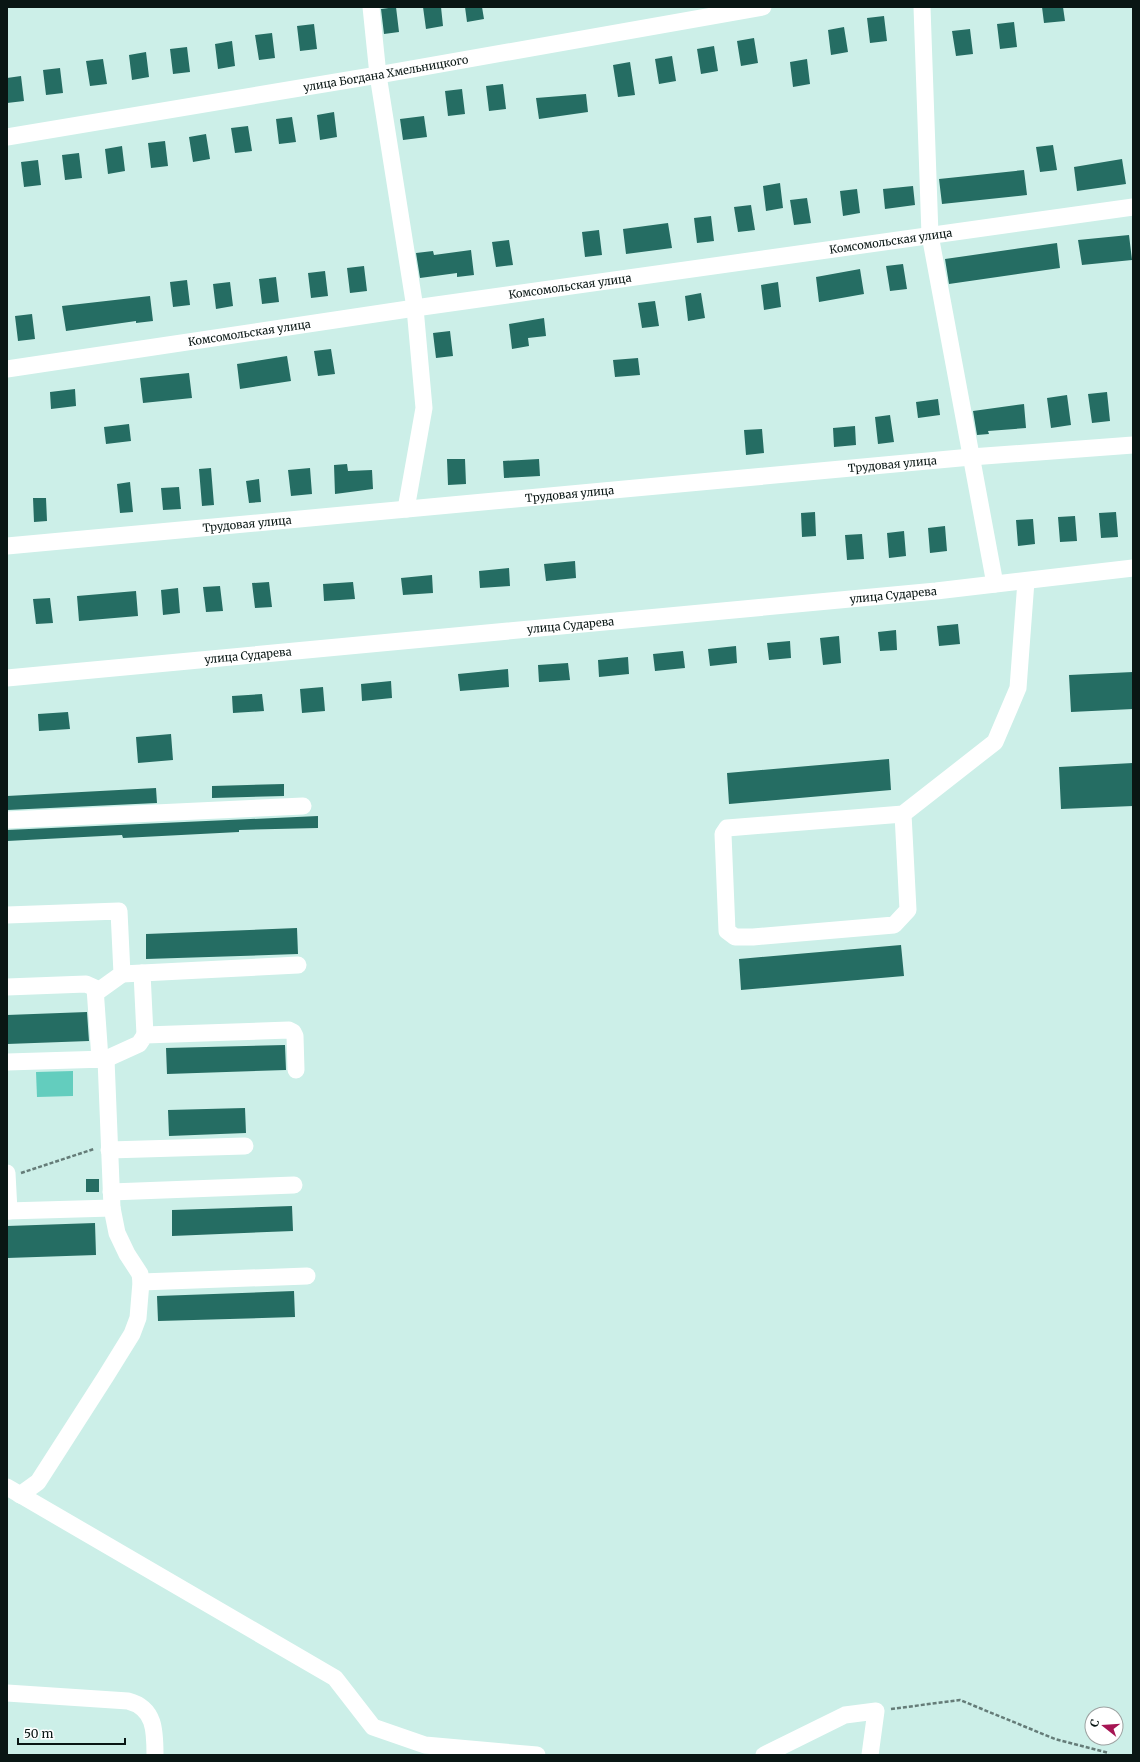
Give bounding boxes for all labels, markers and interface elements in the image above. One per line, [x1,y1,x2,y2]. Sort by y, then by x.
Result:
street label: улица Богдана Хмельницкого [302,52,470,94]
street label: Комсомольская улица [828,226,953,257]
street label: Комсомольская улица [508,271,632,302]
street label: Комсомольская улица [187,317,312,349]
street label: Трудовая улица [847,453,937,475]
street label: Трудовая улица [525,483,615,505]
street label: Трудовая улица [202,513,292,535]
street label: улица Сударева [849,584,937,606]
street label: улица Сударева [526,614,615,636]
street label: улица Сударева [204,644,292,666]
north arrow [1084,1706,1124,1746]
text: С [1087,1718,1102,1729]
scale bar [18,1720,125,1746]
text: 50 m [24,1726,53,1741]

